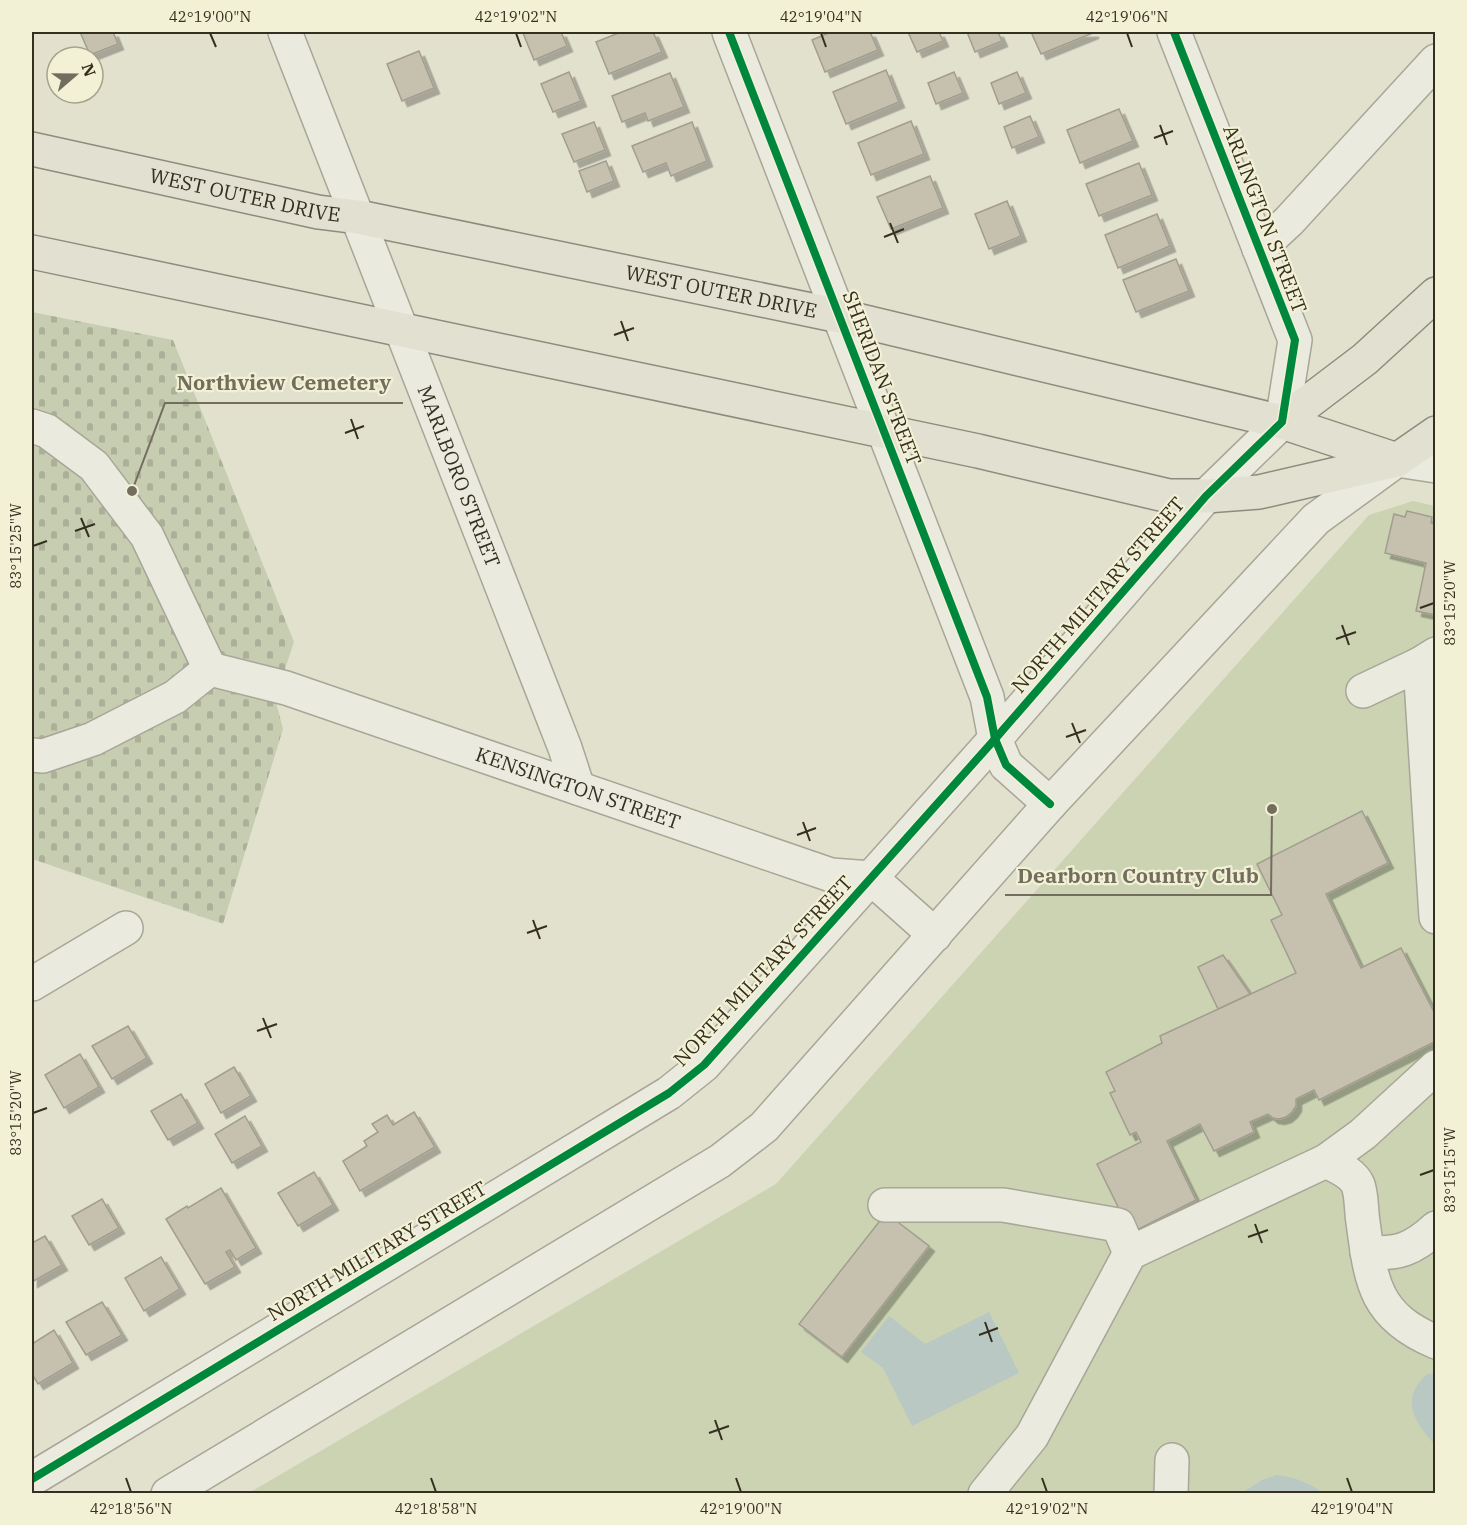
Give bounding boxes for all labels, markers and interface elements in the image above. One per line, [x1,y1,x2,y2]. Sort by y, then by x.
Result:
text: 42°19'00"N [169,7,251,26]
text: 42°19'02"N [475,7,557,26]
text: 42°19'04"N [780,7,862,26]
text: 42°19'06"N [1086,7,1168,26]
north arrow [45,45,105,105]
text: N [78,61,101,79]
street label: ARLINGTON STREET [1217,121,1314,317]
street label: WEST OUTER DRIVE [147,161,342,228]
street label: WEST OUTER DRIVE [623,258,820,324]
street label: SHERIDAN STREET [837,287,928,469]
callout: Northview Cemetery [165,364,403,403]
text: Northview Cemetery [177,368,391,396]
street label: MARLBORO STREET [411,381,507,571]
street label: NORTH MILITARY STREET [1005,491,1190,699]
text: 83°15'25"W [6,503,25,589]
text: 83°15'20"W [1440,560,1459,646]
street label: KENSINGTON STREET [472,740,684,835]
callout: Dearborn Country Club [1005,856,1271,895]
text: Dearborn Country Club [1017,861,1259,889]
street label: NORTH MILITARY STREET [667,869,858,1072]
text: 83°15'20"W [6,1070,25,1156]
text: 83°15'15"W [1440,1127,1459,1213]
street label: NORTH MILITARY STREET [262,1174,492,1327]
text: 42°18'56"N [90,1499,172,1518]
text: 42°18'58"N [395,1499,477,1518]
text: 42°19'00"N [700,1499,782,1518]
text: 42°19'02"N [1006,1499,1088,1518]
text: 42°19'04"N [1311,1499,1393,1518]

